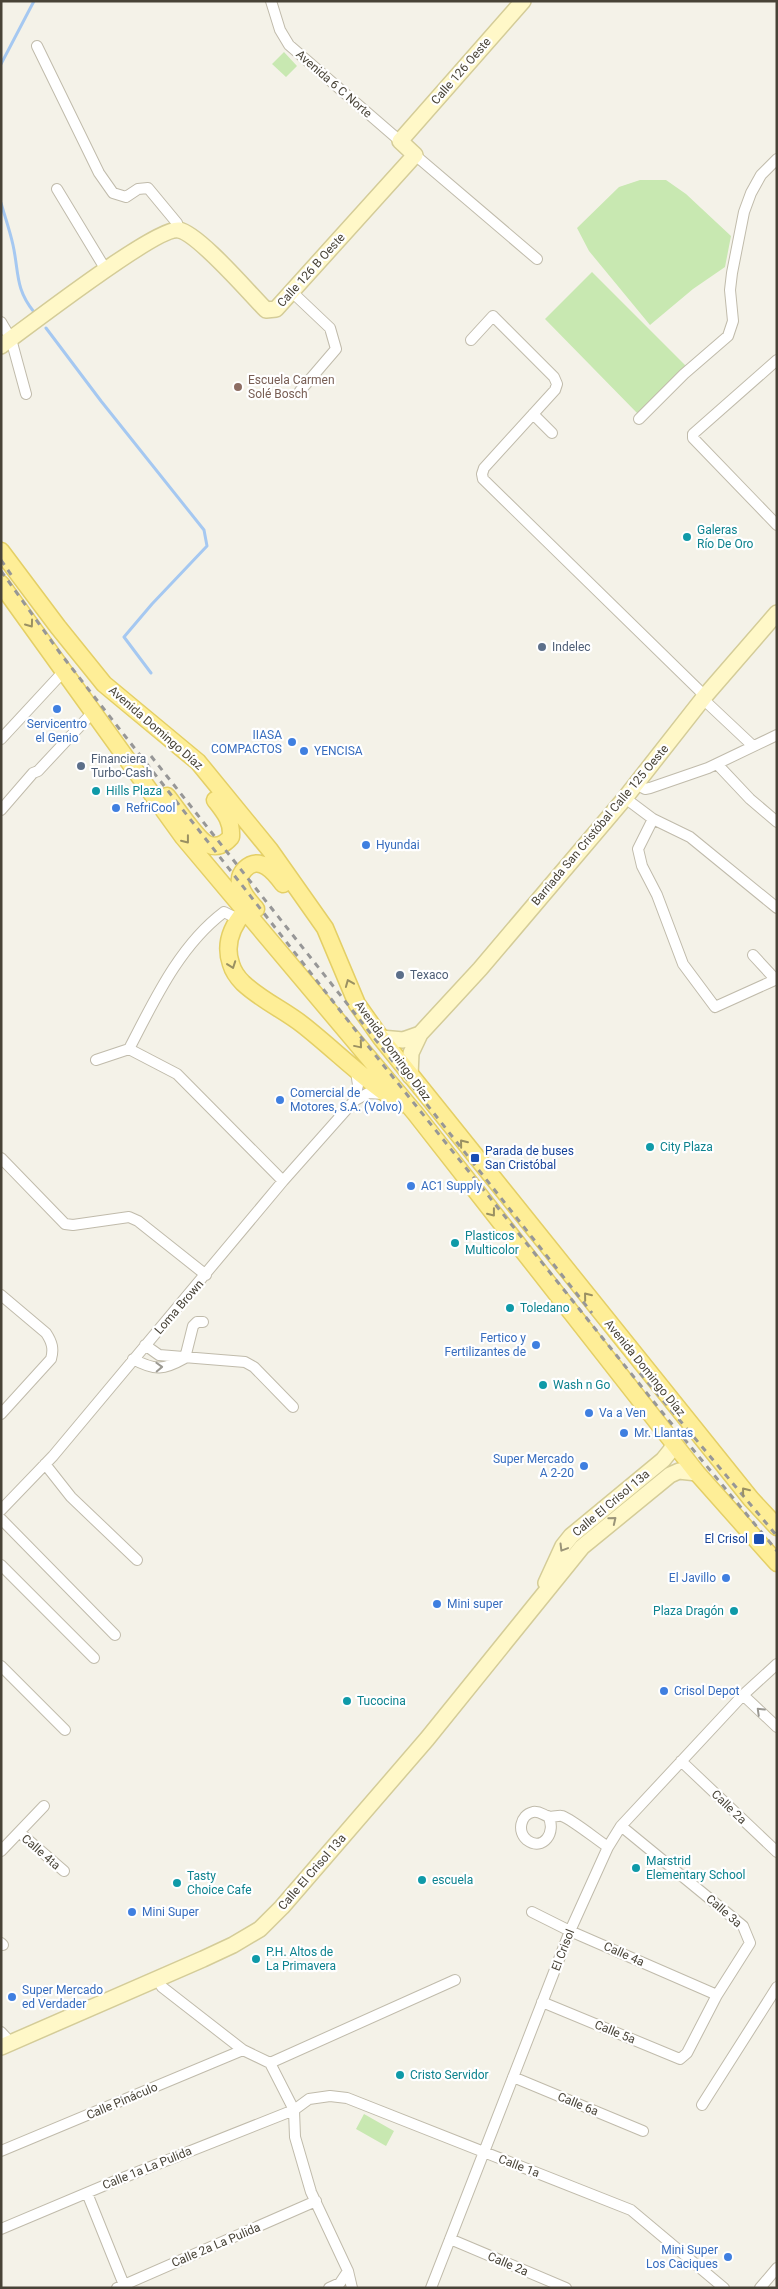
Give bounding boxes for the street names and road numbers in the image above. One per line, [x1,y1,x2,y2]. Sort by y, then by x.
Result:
street label: Calle 126 Oeste [428,35,494,107]
street label: Avenida 6 C Norte [293,47,375,121]
street label: Calle 126 B Oeste [274,230,348,310]
street label: Avenida Domingo Díaz [106,683,206,773]
street label: Barriada San Cristóbal Calle 125 Oeste [529,742,671,908]
street label: Avenida Domingo Díaz [352,998,434,1104]
street label: Loma Brown [152,1277,206,1337]
street label: Avenida Domingo Díaz [602,1317,688,1419]
street label: Calle El Crisol 13a [570,1467,652,1539]
street label: Calle 2a [709,1787,749,1827]
street label: Calle 4ta [19,1831,63,1873]
street label: Calle El Crisol 13a [275,1831,349,1913]
street label: Calle 3a [703,1892,745,1930]
street label: El Crisol [549,1927,577,1973]
street label: Calle 4a [602,1939,646,1969]
street label: Calle 5a [593,2017,637,2047]
street label: Calle Pináculo [84,2080,160,2122]
street label: Calle 6a [556,2089,600,2119]
street label: Calle 1a La Pulida [100,2144,194,2192]
street label: Calle 1a [497,2152,541,2180]
street label: Calle 2a La Pulida [170,2220,262,2270]
street label: Calle 2a [486,2249,530,2279]

